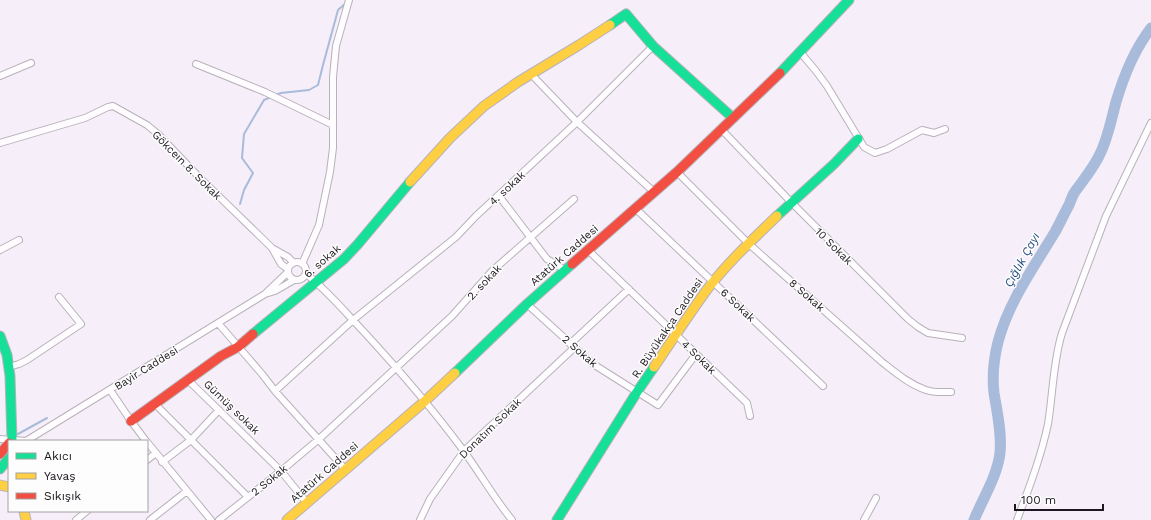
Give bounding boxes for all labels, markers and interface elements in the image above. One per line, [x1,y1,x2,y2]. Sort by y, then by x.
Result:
street label: Gökceın 8. Sokak [149,128,224,203]
street label: 4. sokak [487,169,528,208]
street label: Atatürk Caddesi [528,222,601,288]
street label: 10 Sokak [812,225,855,268]
water label: Çığlık Çayı [1001,230,1043,290]
street label: 6. sokak [301,242,343,281]
street label: 2. sokak [465,262,504,303]
street label: R. Büyükakça Caddesi [629,276,706,381]
street label: 8 Sokak [786,276,827,314]
street label: 6 Sokak [718,286,758,325]
street label: 2 Sokak [559,333,600,370]
street label: 4 Sokak [679,338,719,377]
street label: Bayir Caddesi [112,344,180,393]
street label: Gümüş sokak [201,377,262,437]
street label: Donatım Sokak [457,395,524,461]
street label: Atatürk Caddesi [288,439,361,505]
legend [8,440,148,512]
text: Akıcı [44,449,72,463]
street label: 2 Sokak [249,462,290,499]
text: Yavaş [44,469,76,483]
scale bar [1015,486,1103,512]
text: Sıkışık [44,489,81,503]
text: 100 m [1021,493,1056,507]

